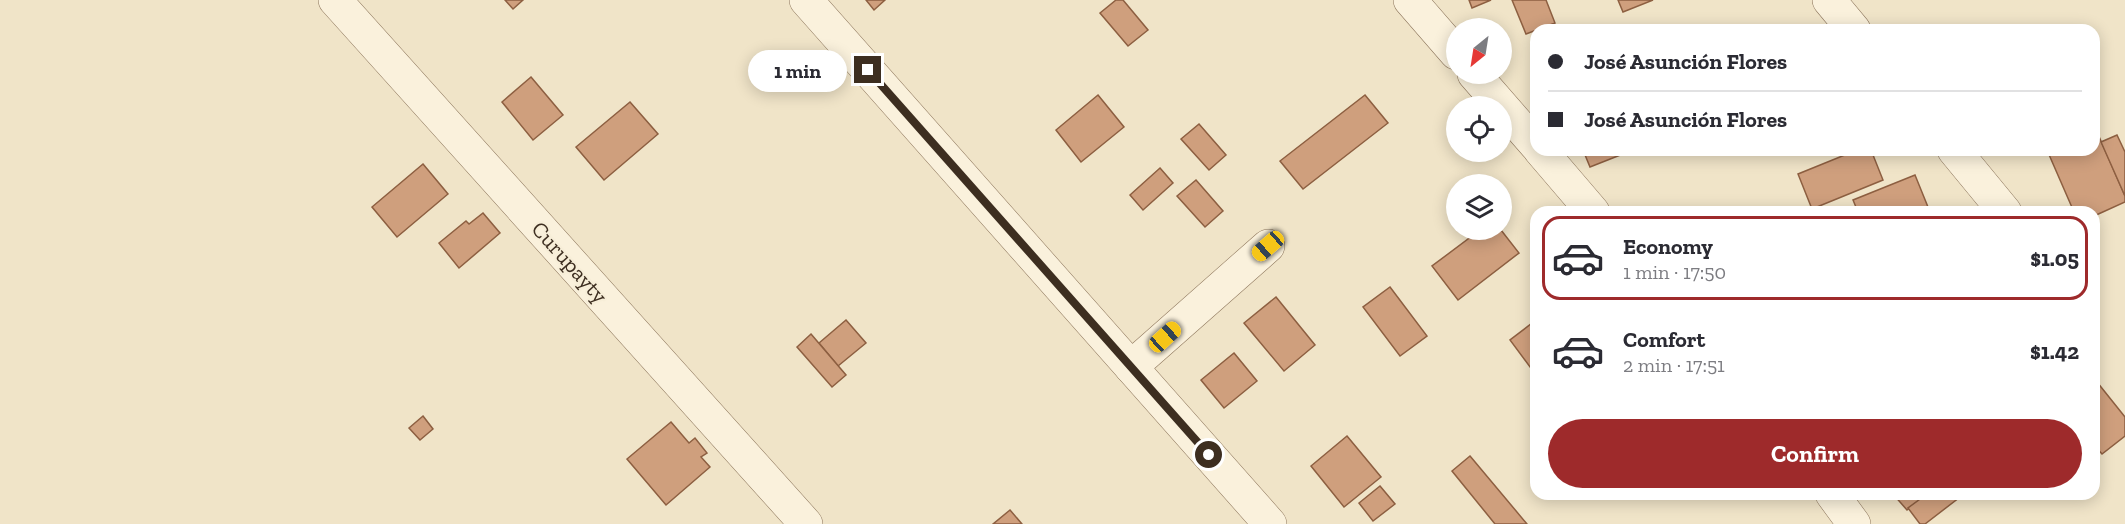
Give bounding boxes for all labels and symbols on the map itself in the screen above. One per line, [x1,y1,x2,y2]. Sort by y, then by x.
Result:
north arrow [1446,18,1512,84]
callout: 1 min [748,49,847,91]
route end [854,56,881,83]
street label: Curupayty [526,216,614,309]
car [1249,227,1287,265]
car [1146,318,1184,356]
route start [1195,441,1222,468]

